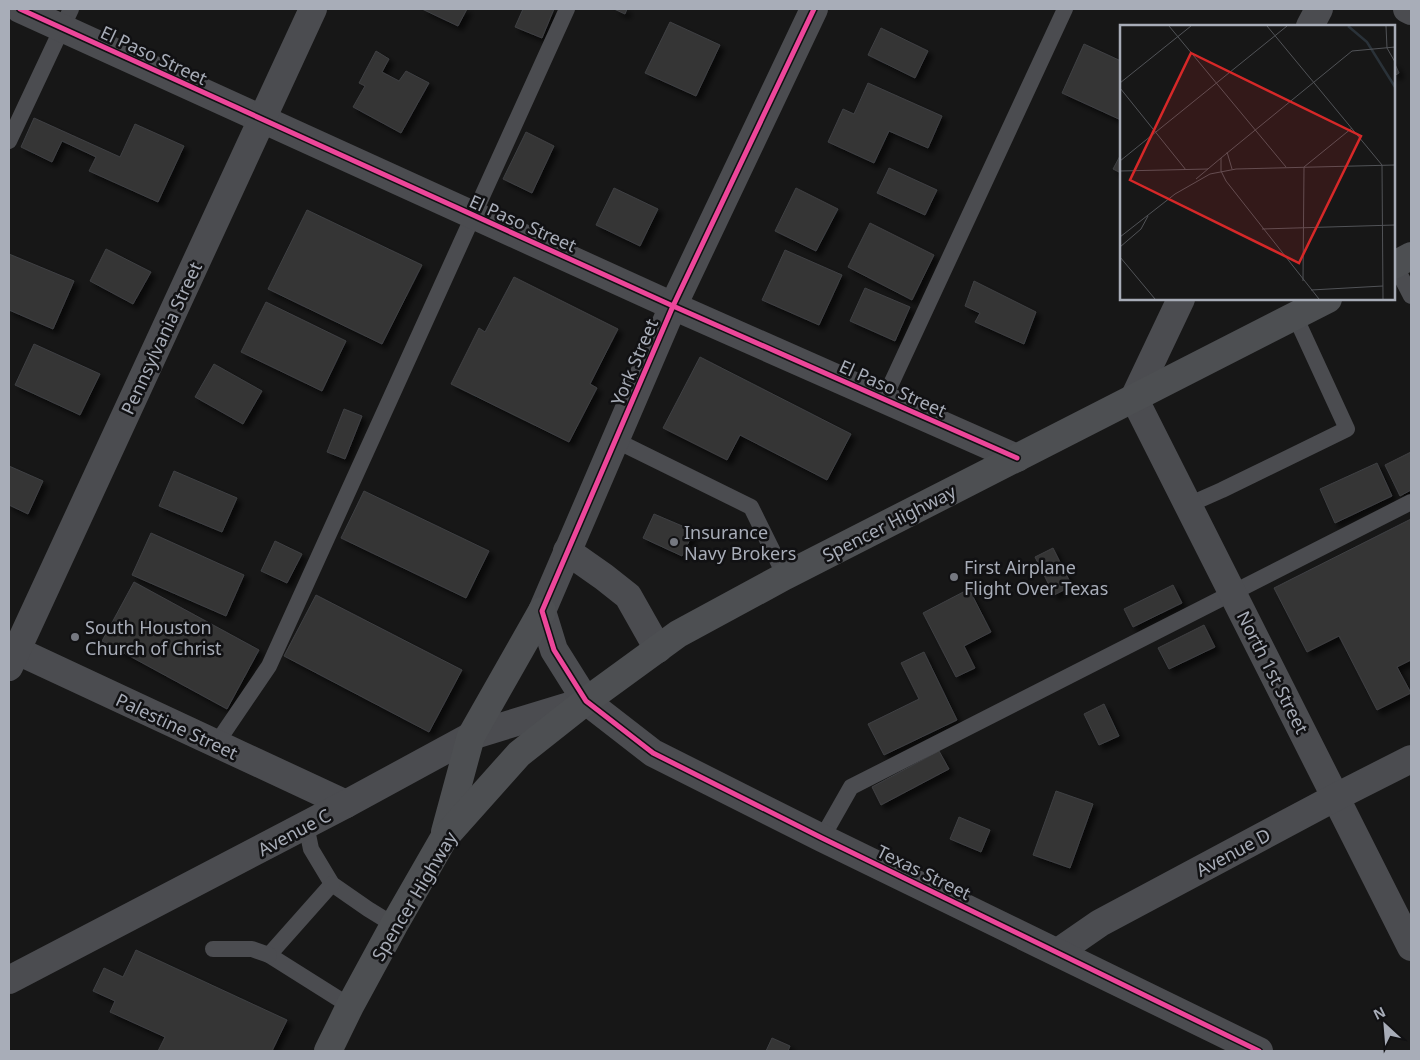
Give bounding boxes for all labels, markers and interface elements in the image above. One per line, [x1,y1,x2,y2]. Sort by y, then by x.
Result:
street label: El Paso Street [97,20,212,90]
inset map [1120,25,1395,300]
street label: El Paso Street [466,189,581,258]
street label: Pennsylvania Street [115,257,207,418]
street label: York Street [605,314,663,409]
street label: El Paso Street [836,354,951,423]
street label: Spencer Highway [818,479,961,567]
place label: Insurance Navy Brokers [684,520,796,565]
marker: Insurance Navy Brokers [668,536,680,548]
place label: First Airplane Flight Over Texas [964,555,1108,600]
marker: First Airplane Flight Over Texas [948,571,960,583]
street label: North 1st Street [1232,607,1314,738]
place label: South Houston Church of Christ [85,615,222,660]
marker: South Houston Church of Christ [69,631,81,643]
street label: Palestine Street [112,687,242,765]
street label: Avenue C [253,803,335,861]
street label: Avenue D [1192,822,1274,882]
street label: Spencer Highway [366,826,462,965]
street label: Texas Street [873,839,975,905]
north arrow [1360,1000,1410,1050]
text: N [1370,1002,1388,1024]

